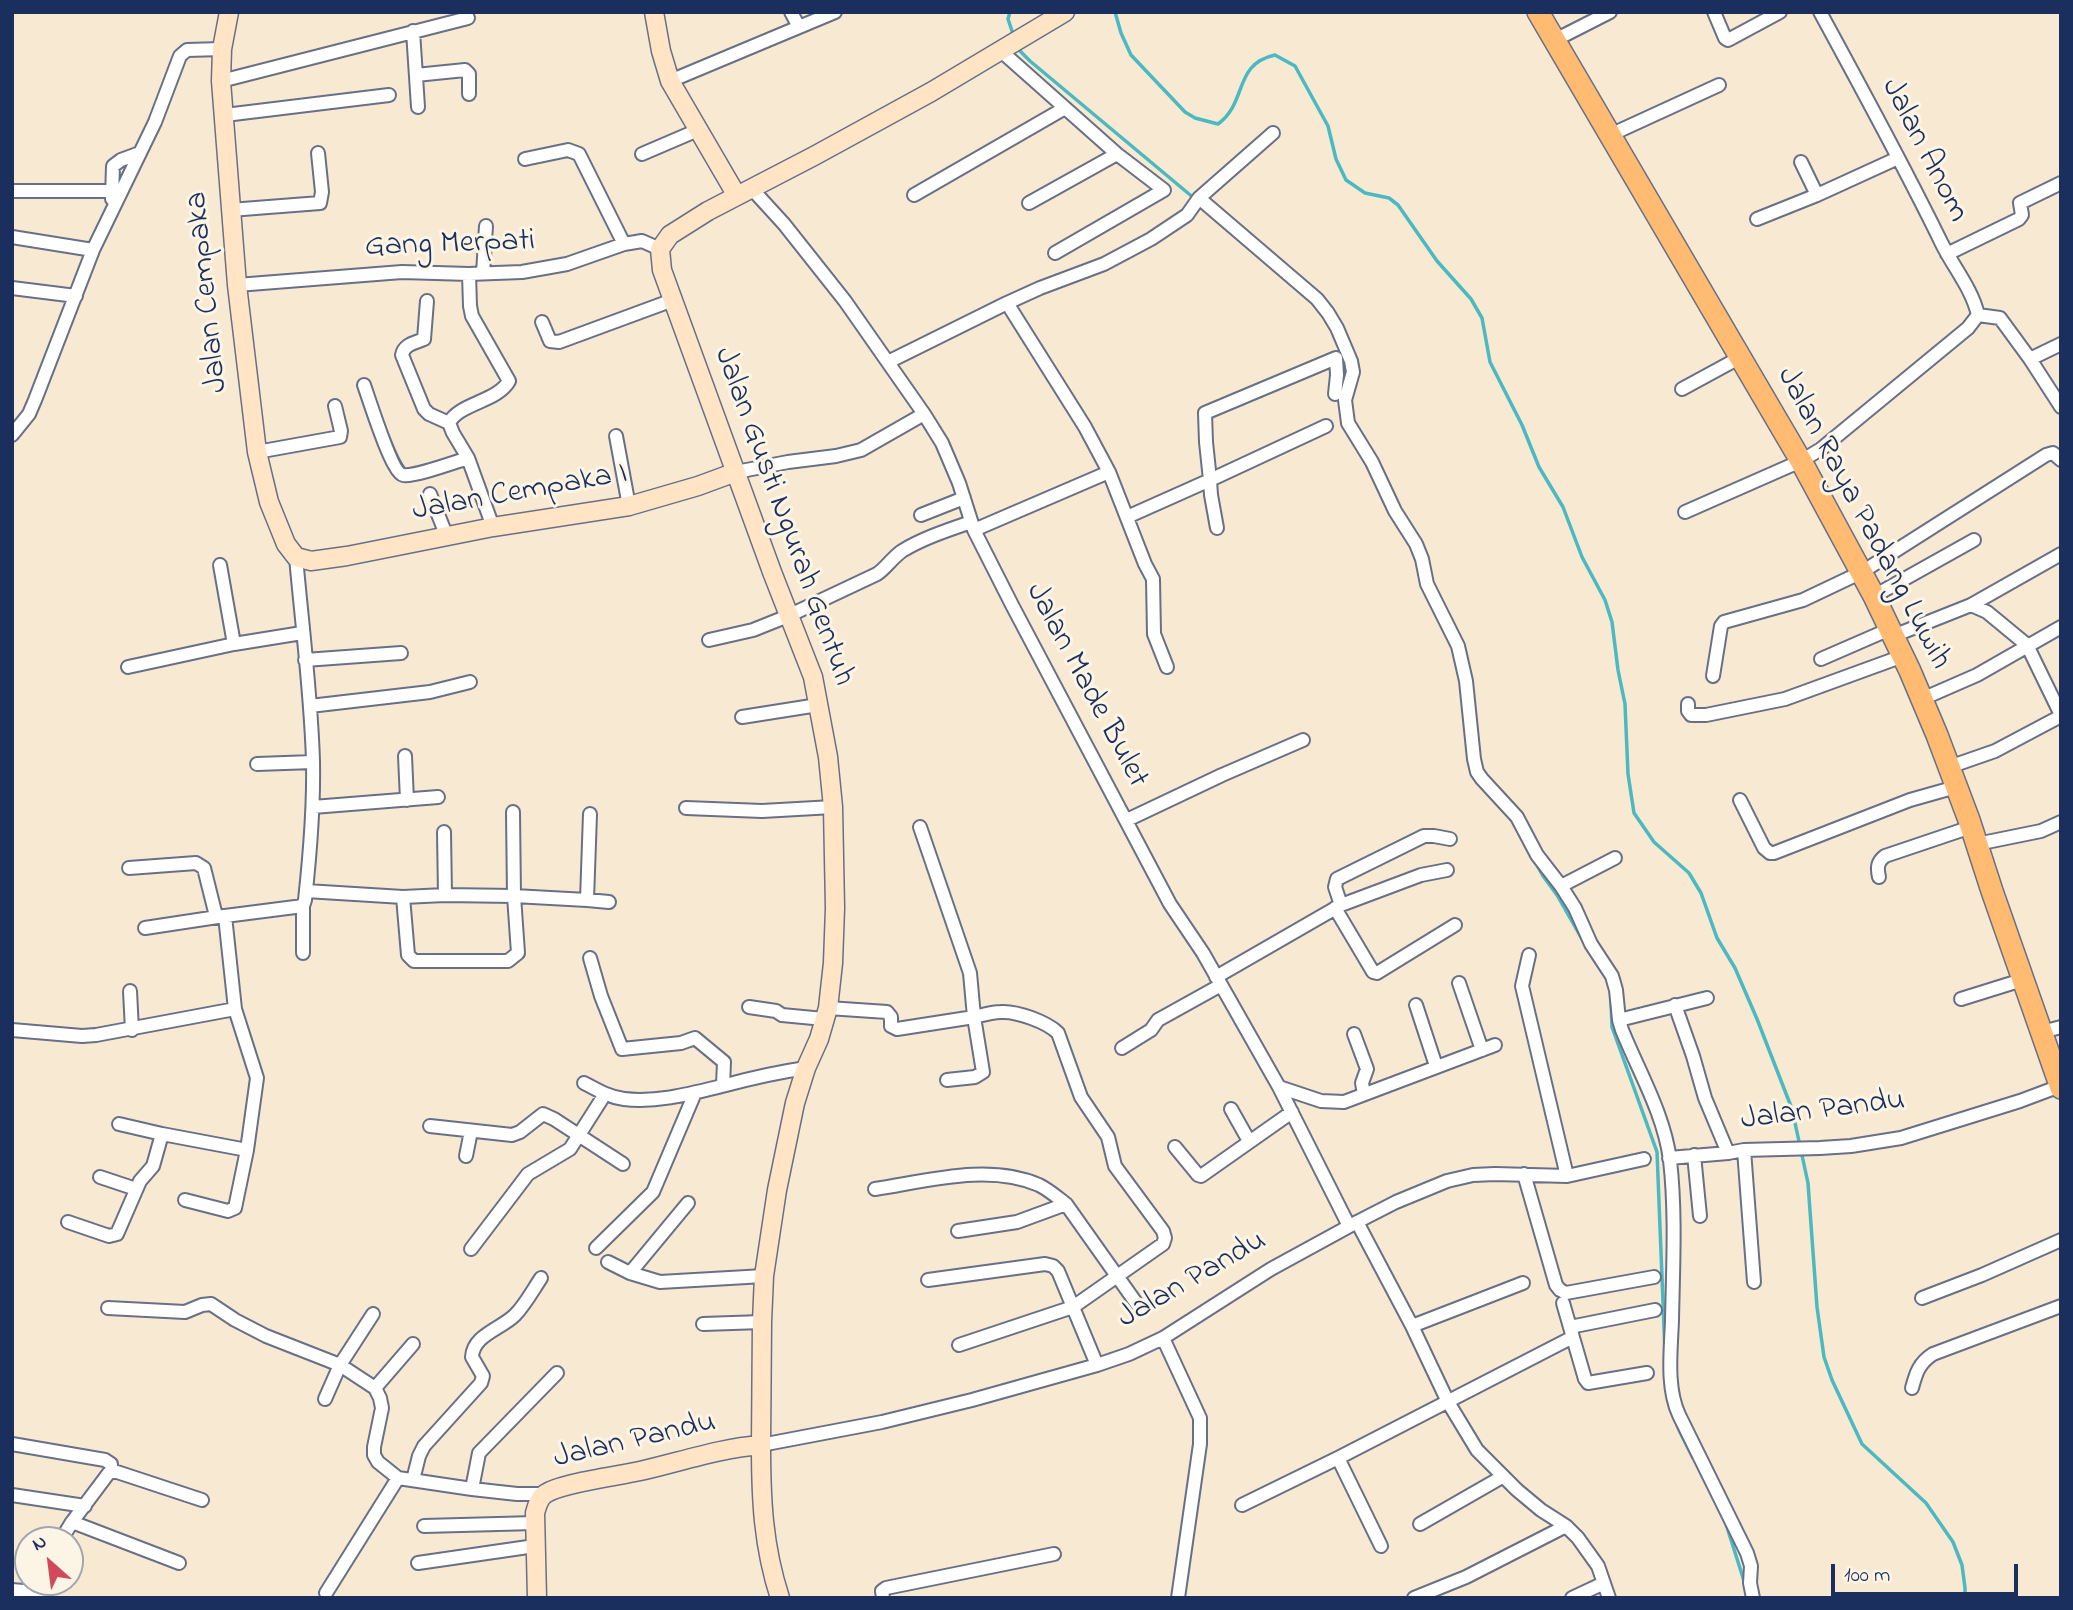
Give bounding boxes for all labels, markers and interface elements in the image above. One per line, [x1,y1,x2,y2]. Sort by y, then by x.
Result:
street label: Jalan Anom [1870,73,1976,229]
street label: Jalan Cempaka [179,190,239,394]
street label: Gang Merpati [364,224,536,268]
street label: Jalan Gusti Ngurah Gentuh [703,343,861,691]
street label: Jalan Raya Padang Luwih [1766,361,1958,677]
street label: Jalan Cempaka I [410,456,630,532]
street label: Jalan Made Bulet [1015,577,1155,795]
street label: Jalan Pandu [1739,1083,1907,1141]
street label: Jalan Pandu [1112,1223,1274,1339]
street label: Jalan Pandu [550,1405,720,1479]
north arrow [14,1526,84,1596]
text: N [28,1529,52,1559]
scale bar [1835,1550,2022,1594]
text: 100 m [1844,1561,1890,1591]

